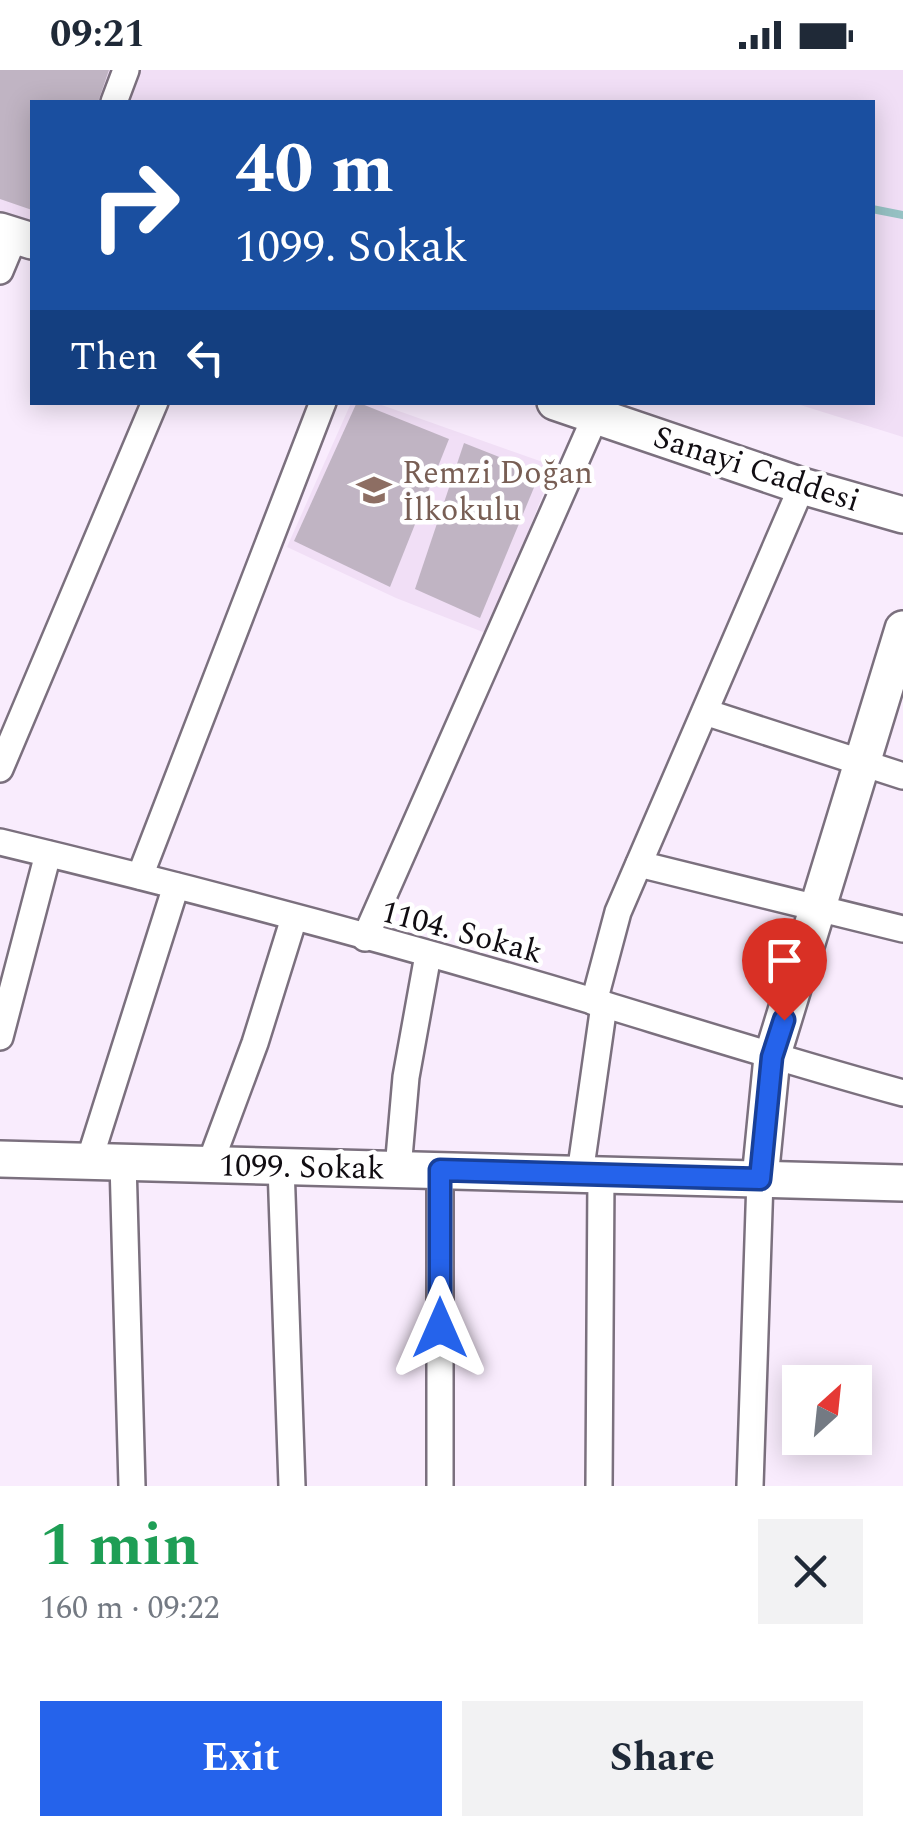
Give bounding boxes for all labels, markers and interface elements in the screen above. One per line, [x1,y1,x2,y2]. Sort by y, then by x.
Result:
text: 09:21 [50,6,145,64]
text: 40 m [235,117,394,223]
icon: right [70,140,200,270]
text: 1099. Sokak [235,213,468,282]
text: Then [70,329,158,387]
icon: left [178,330,233,385]
street label: Sanayi Caddesi [647,413,866,526]
place label: Remzi Doğan İlkokulu [402,449,593,535]
school or university icon: Remzi Doğan İlkokulu [355,471,393,509]
street label: 1104. Sokak [375,887,548,978]
pin [742,918,827,1021]
icon: arrive [757,933,812,988]
street label: 1099. Sokak [219,1142,385,1193]
position arrow [388,1276,492,1380]
north arrow [782,1365,872,1455]
map controls [782,1365,872,1455]
text: 1 min [40,1500,200,1592]
button: close [758,1519,863,1624]
text: 160 m · 09:22 [40,1584,220,1633]
button: Exit [40,1701,442,1816]
button: Share [462,1701,863,1816]

